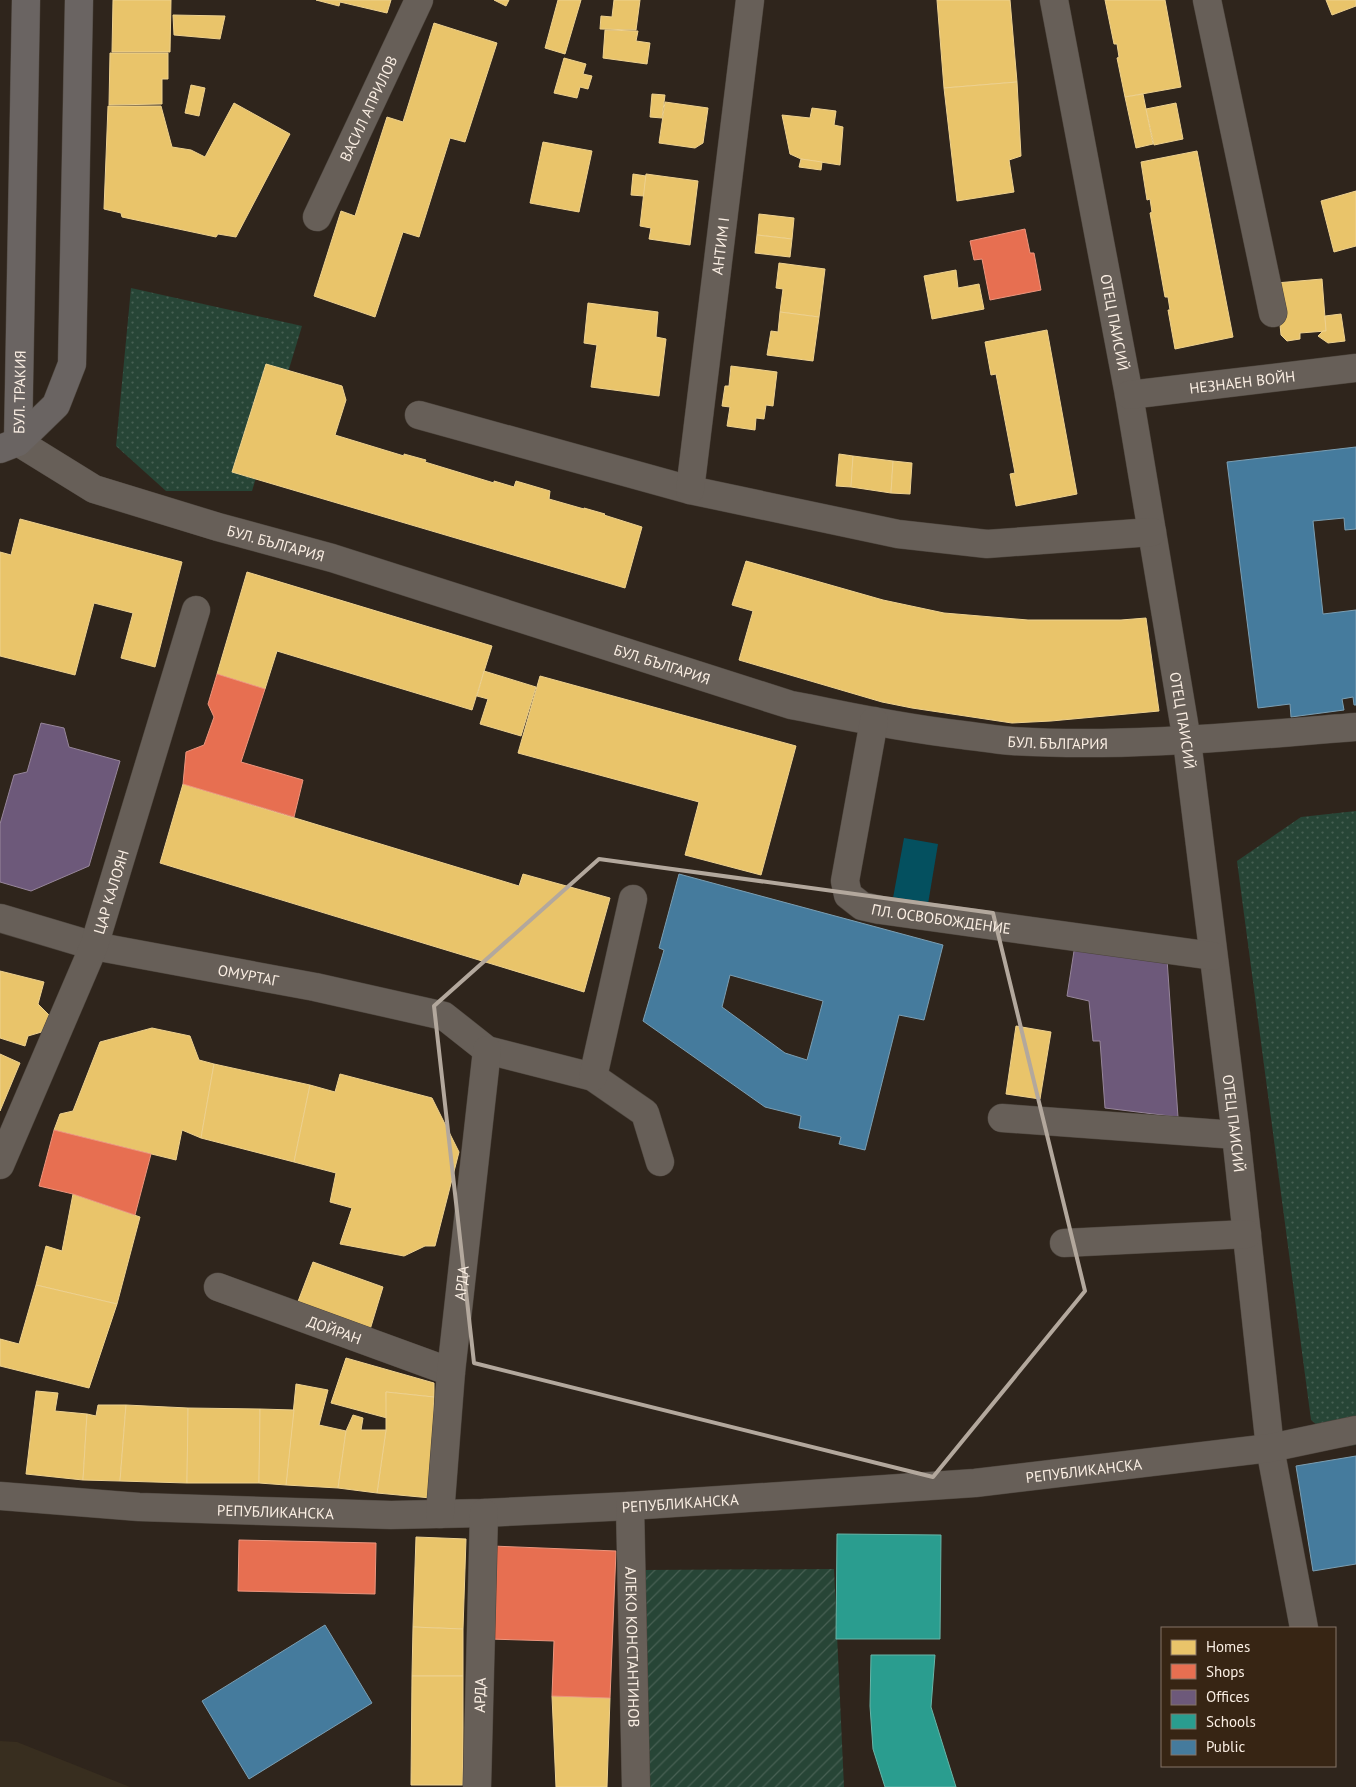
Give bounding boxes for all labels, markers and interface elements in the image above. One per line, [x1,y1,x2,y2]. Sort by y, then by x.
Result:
street label: ВАСИЛ АПРИЛОВ [335,53,401,164]
street label: АНТИМ I [707,216,733,276]
street label: ОТЕЦ ПАИСИЙ [1097,272,1134,372]
street label: БУЛ. ТРАКИЯ [9,350,29,434]
street label: НЕЗНАЕН ВОЙН [1188,366,1296,397]
street label: БУЛ. БЪЛГАРИЯ [225,520,327,565]
street label: БУЛ. БЪЛГАРИЯ [612,639,713,688]
street label: ОТЕЦ ПАИСИЙ [1166,670,1200,770]
street label: БУЛ. БЪЛГАРИЯ [1007,731,1108,753]
street label: ЦАР КАЛОЯН [89,847,132,936]
street label: ПЛ. ОСВОБОЖДЕНИЕ [870,899,1012,937]
street label: ОМУРТАГ [216,960,281,990]
street label: ОТЕЦ ПАИСИЙ [1219,1073,1249,1173]
street label: АРДА [450,1264,472,1301]
street label: ДОЙРАН [305,1311,364,1348]
street label: РЕПУБЛИКАНСКА [1024,1454,1143,1486]
street label: РЕПУБЛИКАНСКА [621,1489,739,1516]
street label: РЕПУБЛИКАНСКА [217,1500,335,1523]
street label: АЛЕКО КОНСТАНТИНОВ [622,1566,644,1728]
legend [1161,1627,1336,1767]
text: Homes [1206,1637,1250,1656]
text: Shops [1206,1662,1245,1681]
street label: АРДА [469,1677,489,1713]
text: Offices [1206,1687,1250,1706]
text: Schools [1206,1712,1256,1731]
text: Public [1206,1737,1245,1756]

